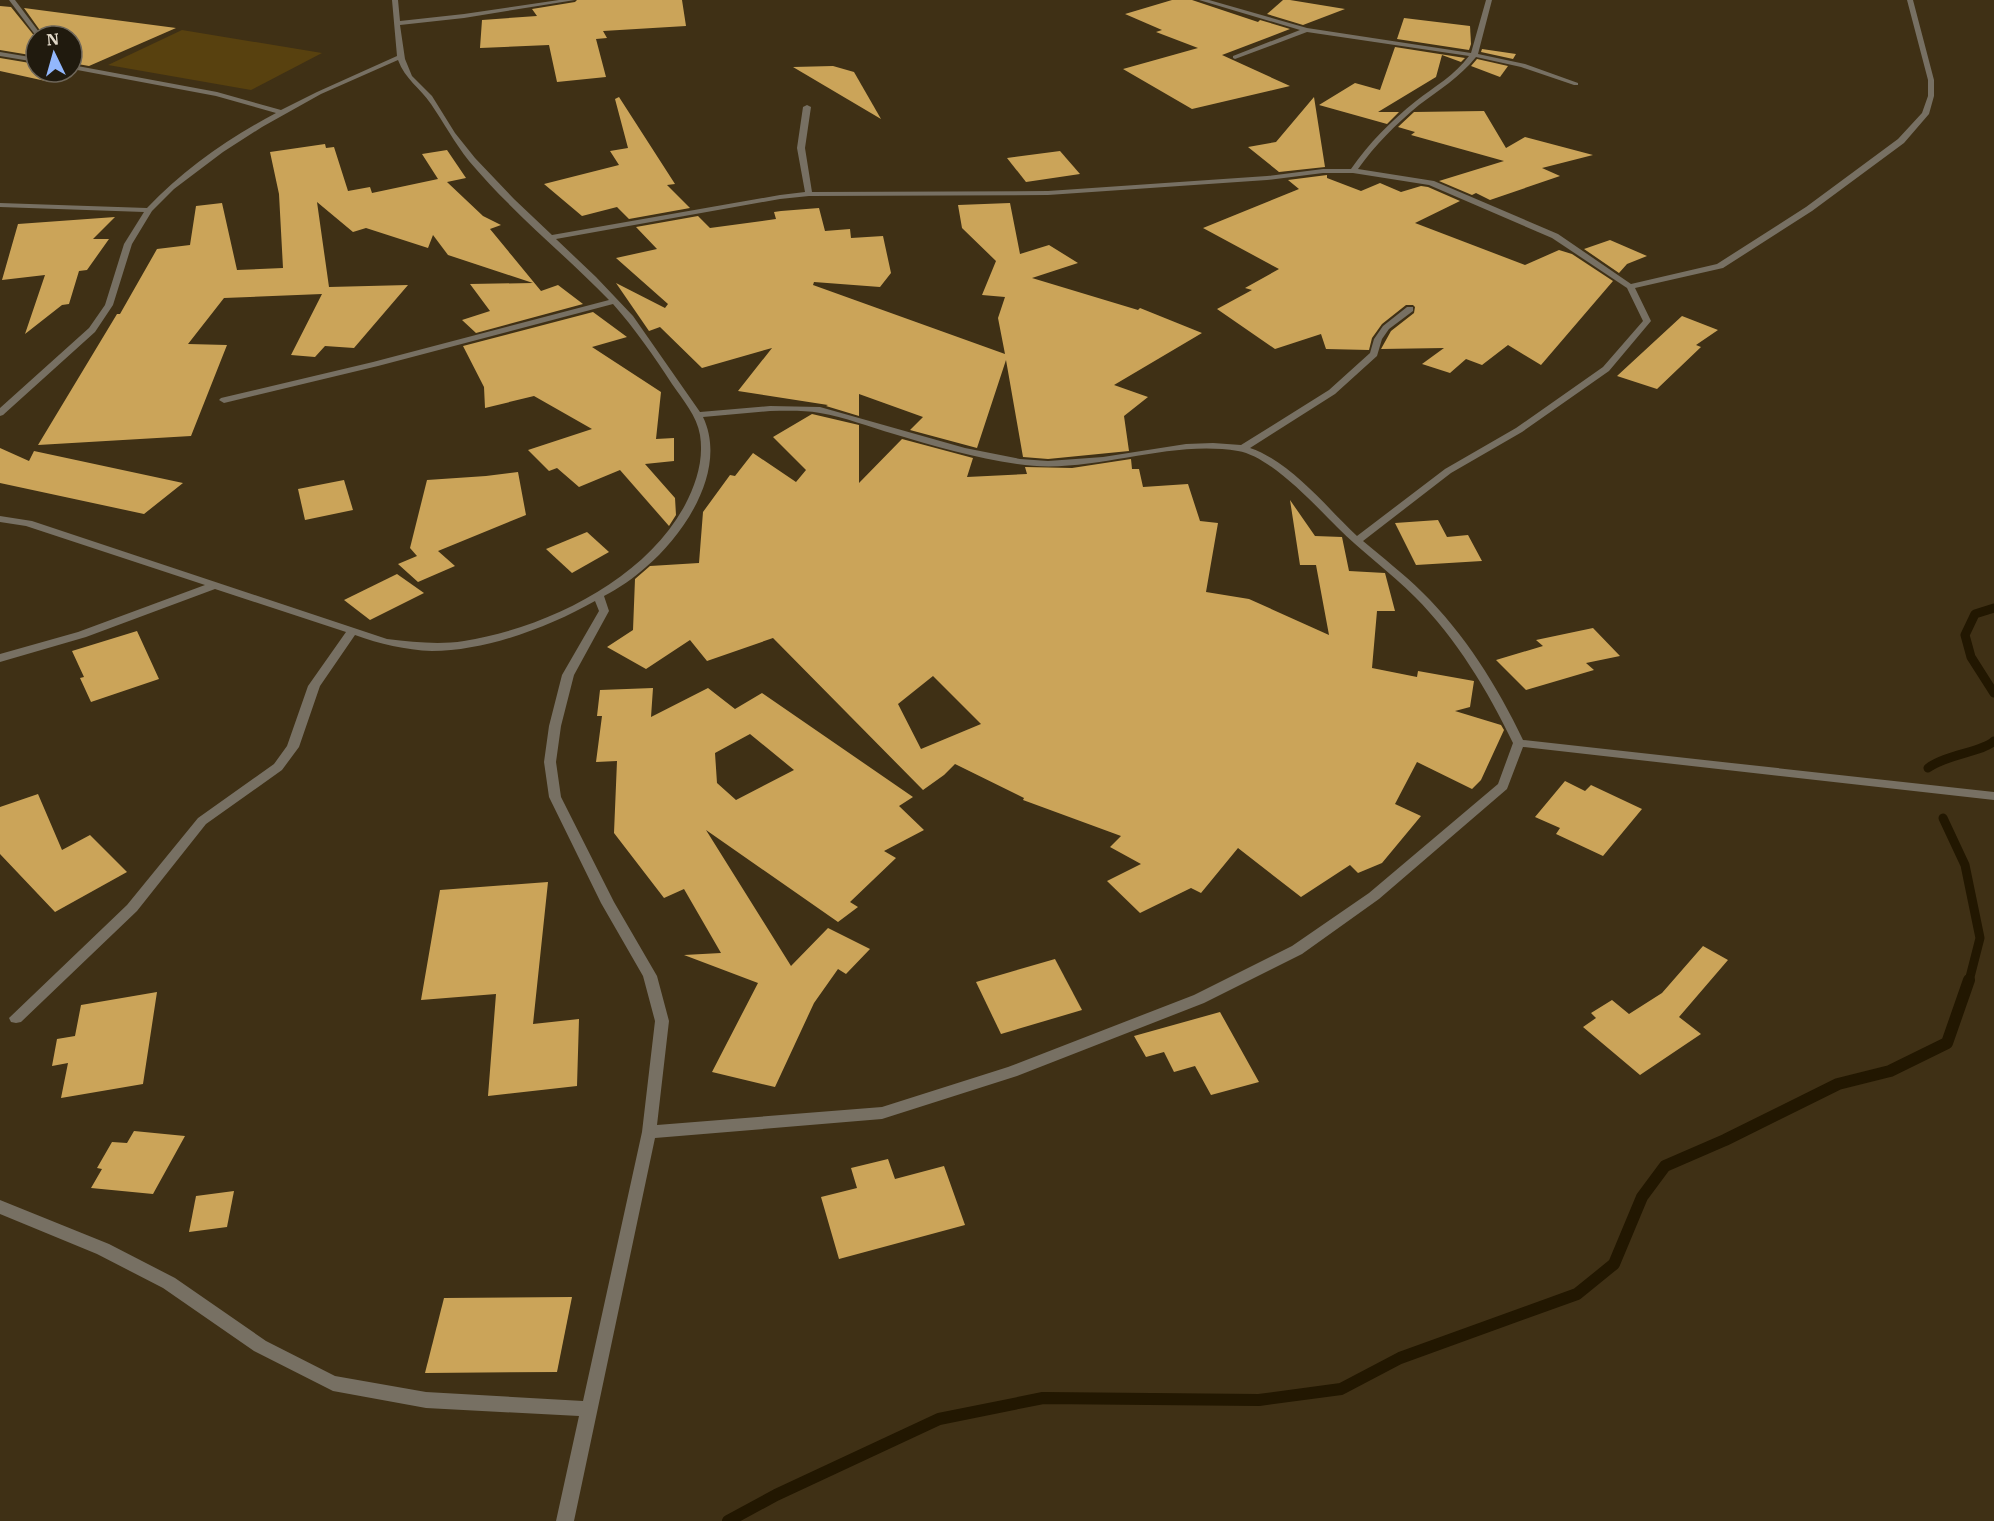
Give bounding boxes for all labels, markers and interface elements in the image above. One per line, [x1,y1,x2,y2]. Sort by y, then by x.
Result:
north arrow [24,24,84,84]
text: N [46,29,60,50]

